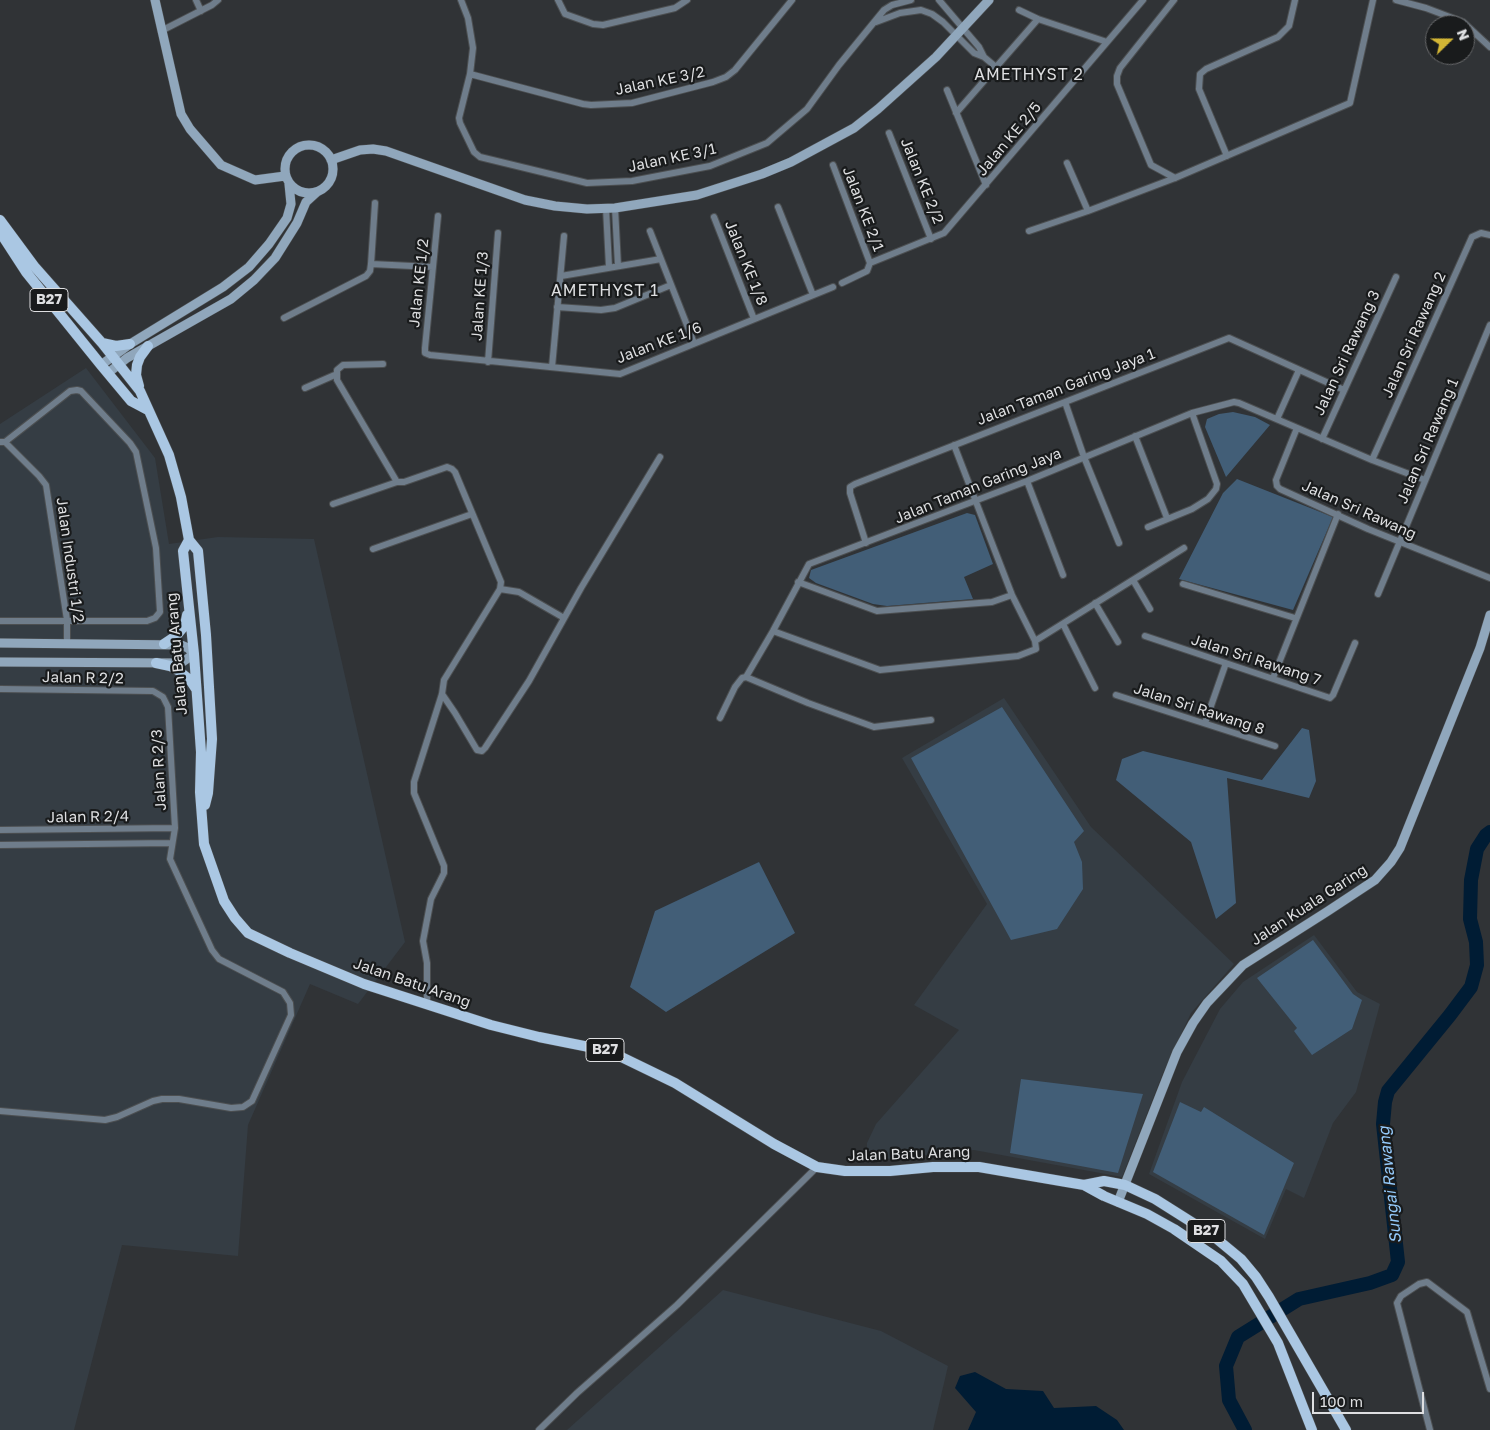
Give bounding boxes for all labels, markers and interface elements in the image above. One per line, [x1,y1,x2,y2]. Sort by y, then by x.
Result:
north arrow [1425,15,1475,65]
text: N [1454,26,1473,43]
street label: Jalan KE 3/2 [614,63,706,99]
district label: AMETHYST 2 [973,65,1085,85]
street label: Jalan KE 2/5 [973,98,1045,180]
street label: Jalan KE 2/2 [897,135,947,227]
street label: Jalan KE 3/1 [626,140,718,176]
street label: Jalan KE 2/1 [839,164,887,254]
street label: Jalan KE 1/8 [721,218,771,308]
street label: Jalan KE 1/2 [405,238,433,328]
street label: Jalan KE 1/3 [468,251,492,341]
street label: Jalan Sri Rawang 2 [1378,269,1450,401]
district label: AMETHYST 1 [550,281,660,301]
road number: B27 [30,288,68,312]
street label: Jalan Sri Rawang 3 [1310,288,1384,418]
street label: Jalan KE 1/6 [614,318,704,368]
street label: Jalan Taman Garing Jaya 1 [974,345,1158,429]
street label: Jalan Sri Rawang 1 [1393,376,1463,506]
street label: Jalan Taman Garing Jaya [892,444,1064,528]
street label: Jalan Sri Rawang [1299,477,1419,543]
street label: Jalan Industri 1/2 [52,496,88,624]
street label: Jalan Batu Arang [163,592,191,716]
street label: Jalan Sri Rawang 7 [1189,631,1323,689]
street label: Jalan R 2/2 [42,668,124,688]
street label: Jalan Sri Rawang 8 [1131,679,1267,739]
street label: Jalan R 2/3 [148,729,170,811]
street label: Jalan R 2/4 [47,807,129,827]
street label: Jalan Kuala Garing [1247,861,1371,949]
street label: Jalan Batu Arang [351,954,473,1012]
road number: B27 [586,1038,624,1062]
water label: Sungai Rawang [1374,1125,1406,1245]
street label: Jalan Batu Arang [847,1143,971,1165]
road number: B27 [1187,1220,1225,1242]
scale bar [1315,1382,1428,1414]
text: 100 m [1320,1392,1363,1410]

